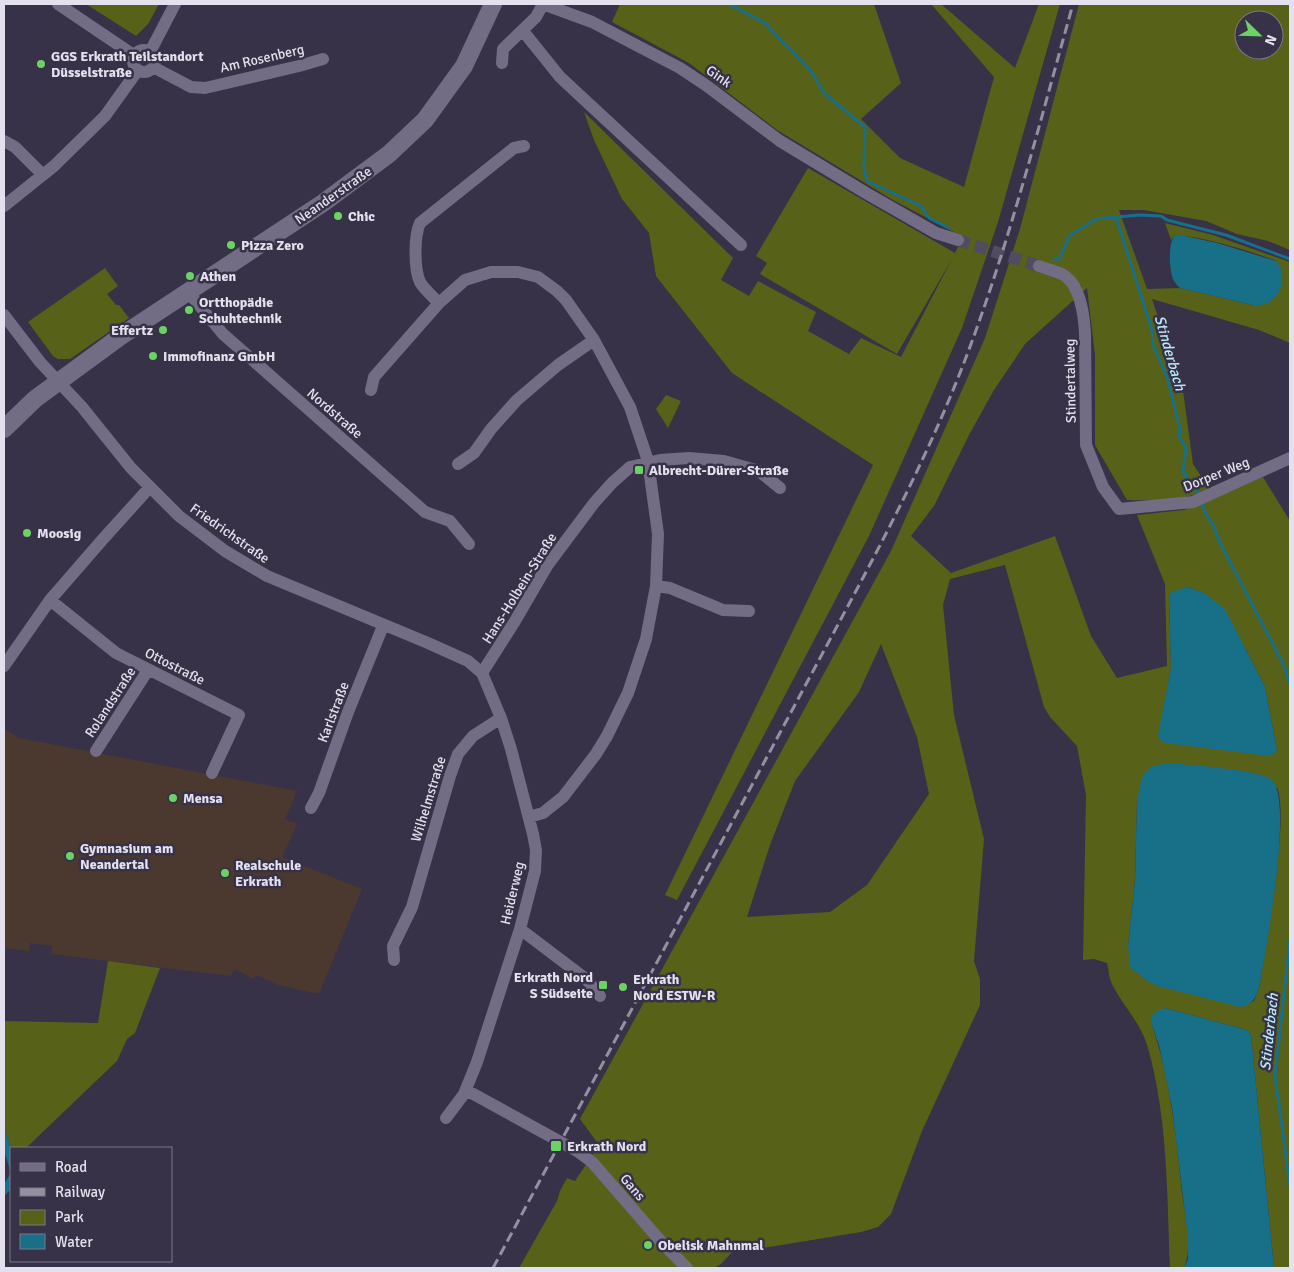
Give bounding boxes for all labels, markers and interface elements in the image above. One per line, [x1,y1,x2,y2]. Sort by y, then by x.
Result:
north arrow [1234,10,1284,60]
text: N [1261,32,1280,48]
street label: Am Rosenberg [218,41,306,76]
place label: GGS Erkrath Teilstandort Düsselstraße [51,48,204,81]
marker: GGS Erkrath Teilstandort Düsselstraße [35,58,47,70]
street label: Gink [703,62,735,91]
street label: Neanderstraße [292,163,375,228]
place label: Chic [348,208,375,225]
marker: Chic [332,210,344,222]
place label: Pizza Zero [241,237,304,254]
marker: Pizza Zero [225,239,237,251]
place label: Athen [200,268,236,285]
marker: Athen [184,270,196,282]
place label: Ortthopädie Schuhtechnik [199,294,282,327]
marker: Ortthopädie Schuhtechnik [183,304,195,316]
water label: Stinderbach [1151,313,1190,394]
place label: Effertz [111,322,153,339]
marker: Effertz [157,324,169,336]
street label: Stindertalweg [1061,339,1080,423]
place label: Immofinanz GmbH [163,348,275,365]
marker: Immofinanz GmbH [147,350,159,362]
street label: Nordstraße [303,385,366,442]
street label: Dorper Weg [1181,453,1252,495]
place label: Albrecht-Dürer-Straße [649,462,789,479]
marker: Albrecht-Dürer-Straße [633,464,645,476]
street label: Friedrichstraße [187,500,273,567]
place label: Moosig [37,525,82,542]
marker: Moosig [21,527,33,539]
street label: Hans-Holbein-Straße [478,530,560,647]
street label: Ottostraße [142,644,208,689]
street label: Rolandstraße [81,664,140,741]
street label: Karlstraße [314,679,353,745]
street label: Wilhelmstraße [407,754,450,844]
place label: Mensa [183,790,223,807]
marker: Mensa [167,792,179,804]
place label: Gymnasium am Neandertal [80,840,173,873]
marker: Gymnasium am Neandertal [64,850,76,862]
place label: Realschule Erkrath [235,857,301,890]
street label: Heiderweg [497,860,528,926]
marker: Realschule Erkrath [219,867,231,879]
place label: Erkrath Nord S Südseite [514,969,593,1002]
place label: Erkrath Nord ESTW-R [633,971,716,1004]
marker: Erkrath Nord S Südseite [597,979,609,991]
marker: Erkrath Nord ESTW-R [617,981,629,993]
water label: Stinderbach [1256,992,1282,1072]
place label: Erkrath Nord [567,1138,647,1155]
marker: Erkrath Nord [549,1139,563,1153]
legend [10,1147,172,1262]
text: Road [55,1158,87,1176]
street label: Gans [616,1170,649,1204]
text: Railway [55,1183,105,1201]
text: Park [55,1208,84,1226]
text: Water [55,1233,93,1251]
place label: Obelisk Mahnmal [658,1237,764,1254]
marker: Obelisk Mahnmal [642,1239,654,1251]

